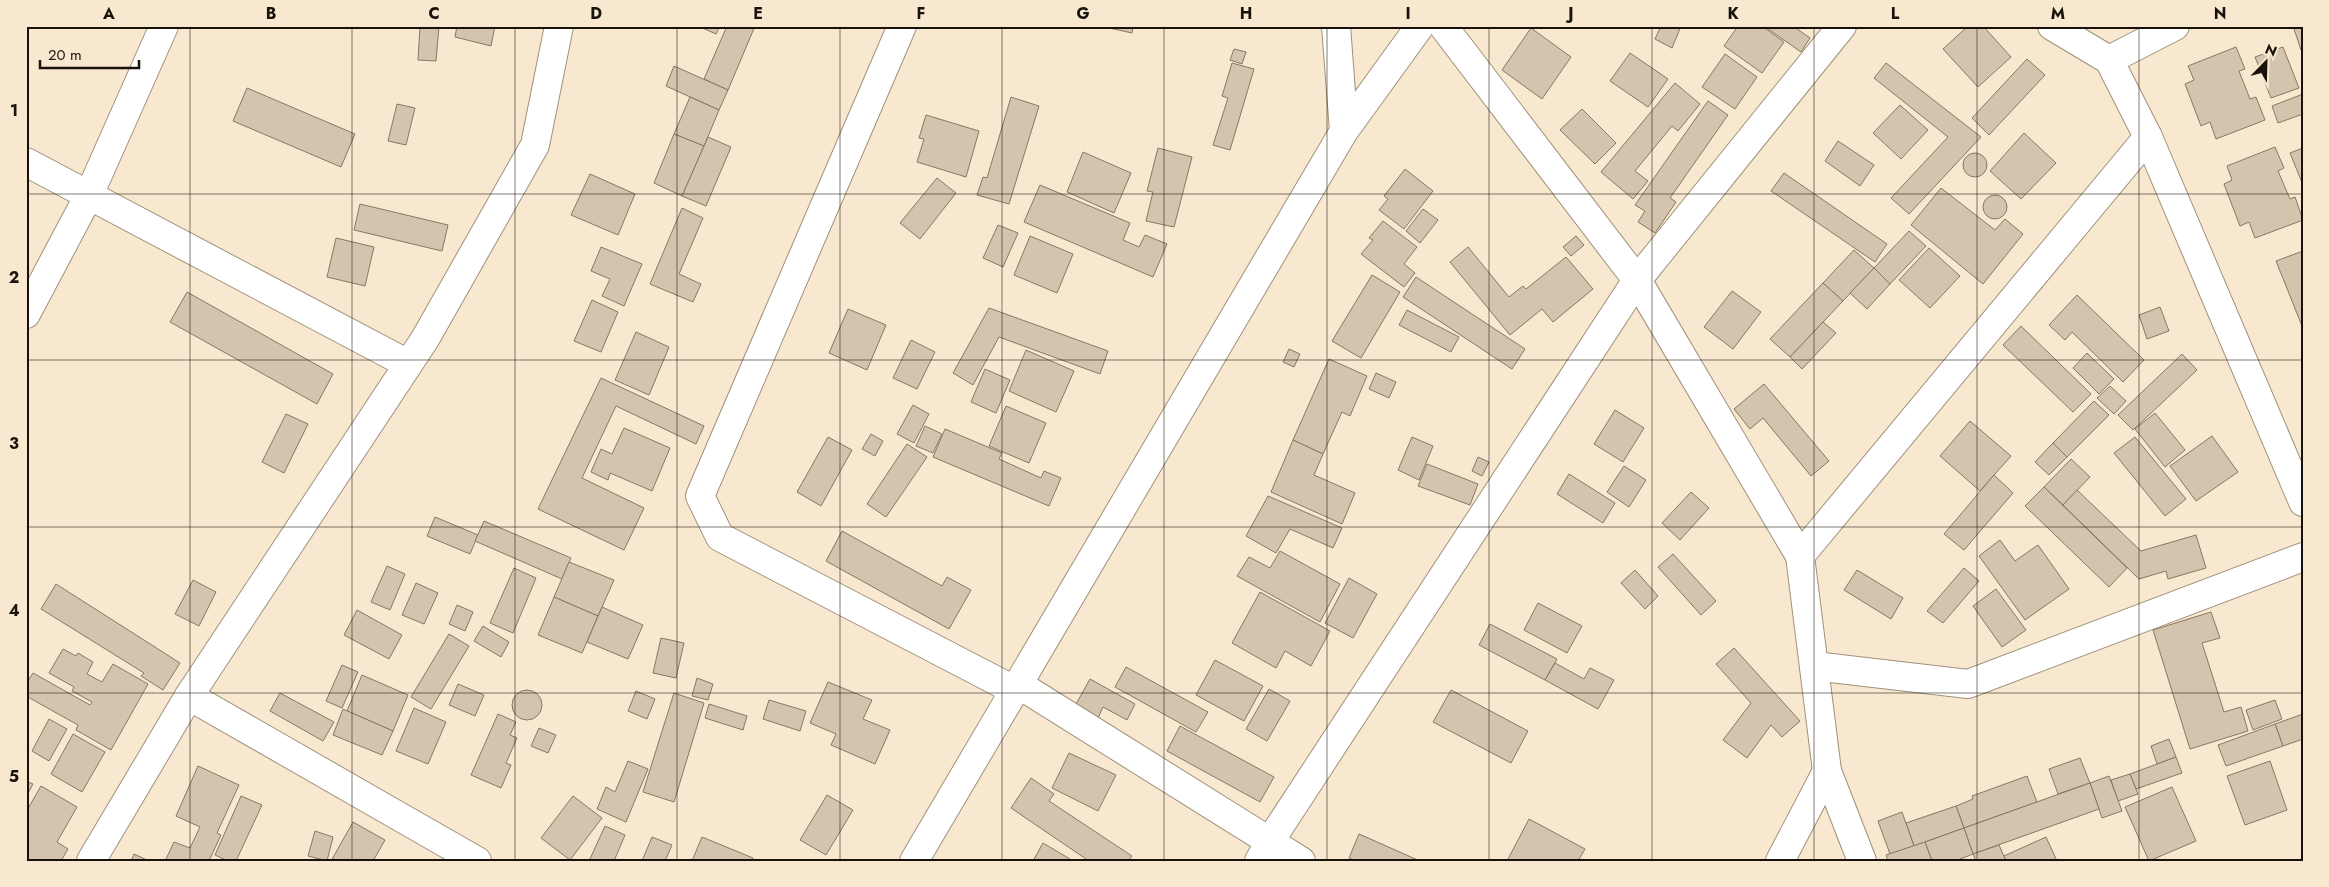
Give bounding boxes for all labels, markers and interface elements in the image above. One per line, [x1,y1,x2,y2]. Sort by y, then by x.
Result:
text: A [102,2,115,25]
text: B [266,2,276,25]
text: C [428,2,440,25]
text: D [590,2,602,25]
text: E [753,2,763,25]
text: F [917,2,925,25]
text: G [1076,2,1090,25]
text: H [1240,2,1252,25]
text: I [1405,2,1411,25]
text: J [1565,2,1574,25]
text: K [1727,2,1739,25]
text: L [1891,2,1900,25]
text: M [2051,2,2065,25]
text: N [2214,2,2226,25]
scale bar [40,38,139,70]
north arrow [2242,38,2292,88]
text: N [2262,39,2280,61]
text: 20 m [48,44,82,66]
text: 1 [10,99,18,122]
text: 2 [9,266,19,289]
text: 3 [9,432,19,455]
text: 4 [8,599,20,622]
text: 5 [9,765,19,788]

